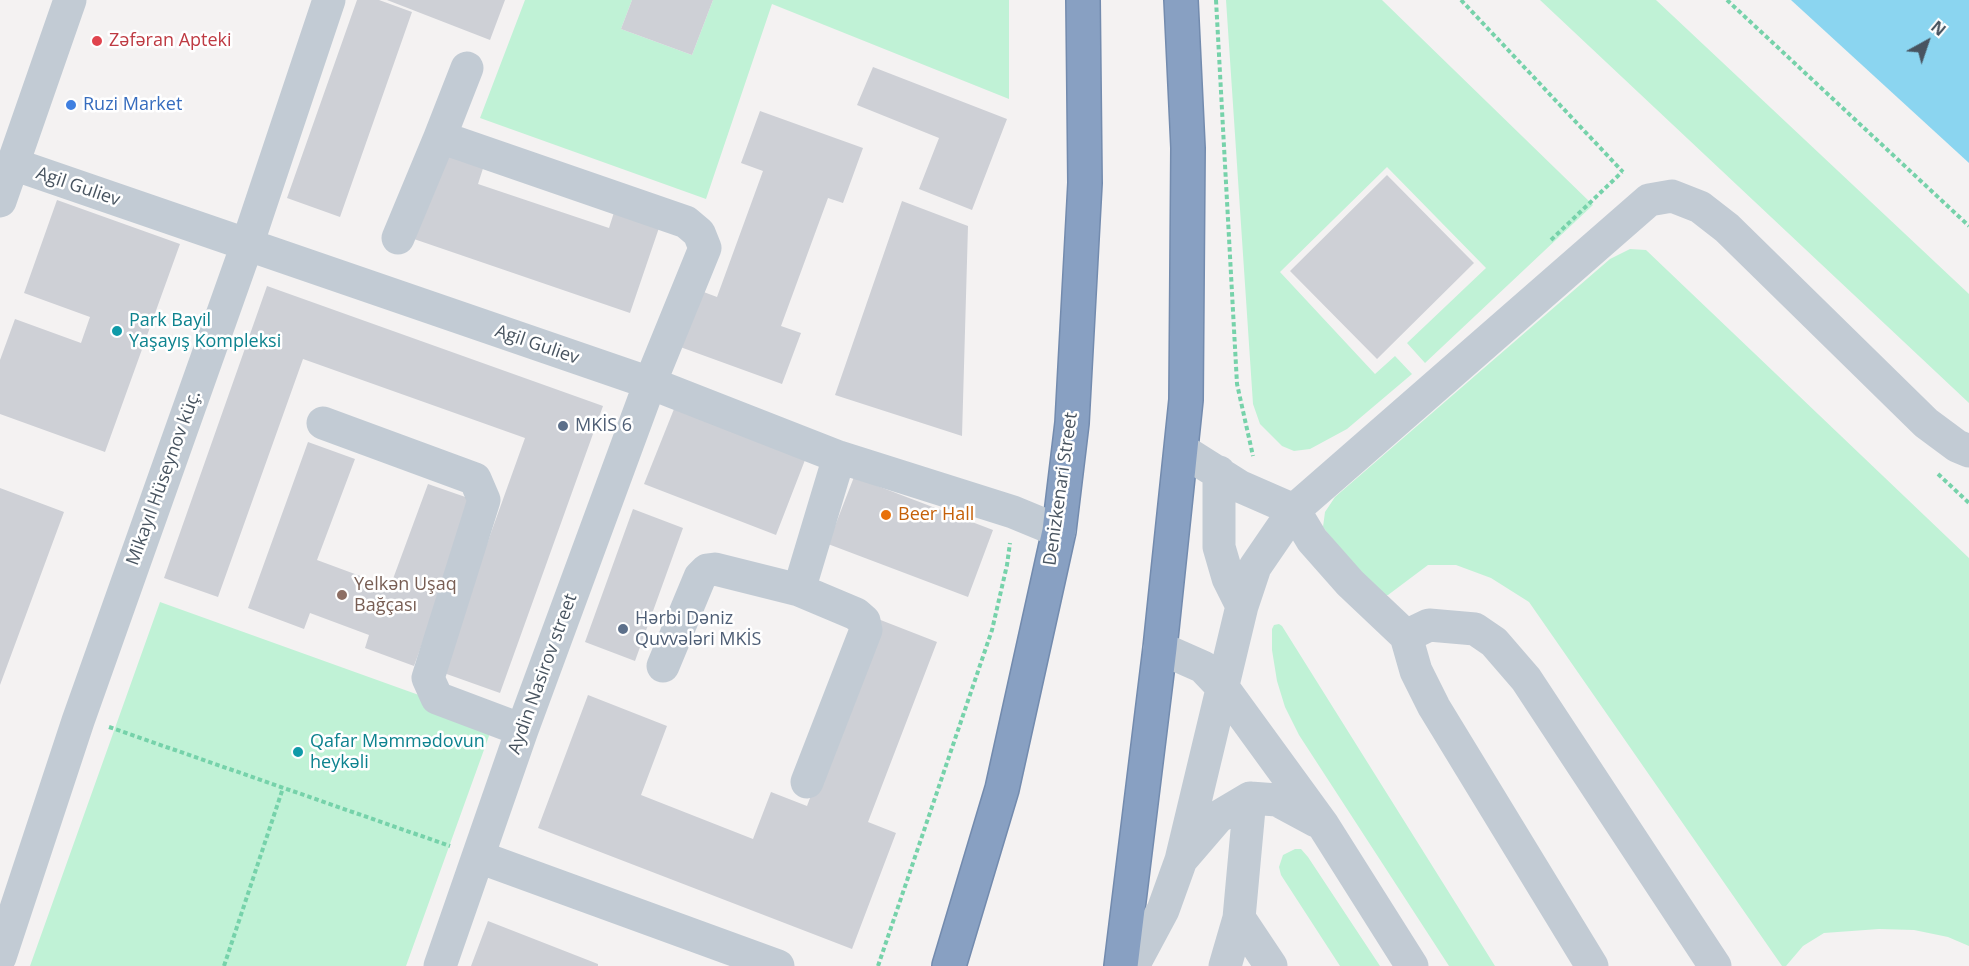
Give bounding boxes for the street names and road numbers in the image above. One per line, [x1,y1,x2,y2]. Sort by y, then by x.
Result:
street label: Agil Guliev [33,163,123,211]
street label: Agil Guliev [492,321,582,369]
street label: Mikayıl Hüseynov küç. [122,388,206,568]
street label: Denizkenari Street [1040,411,1082,567]
street label: Aydin Nasirov street [504,591,582,757]

